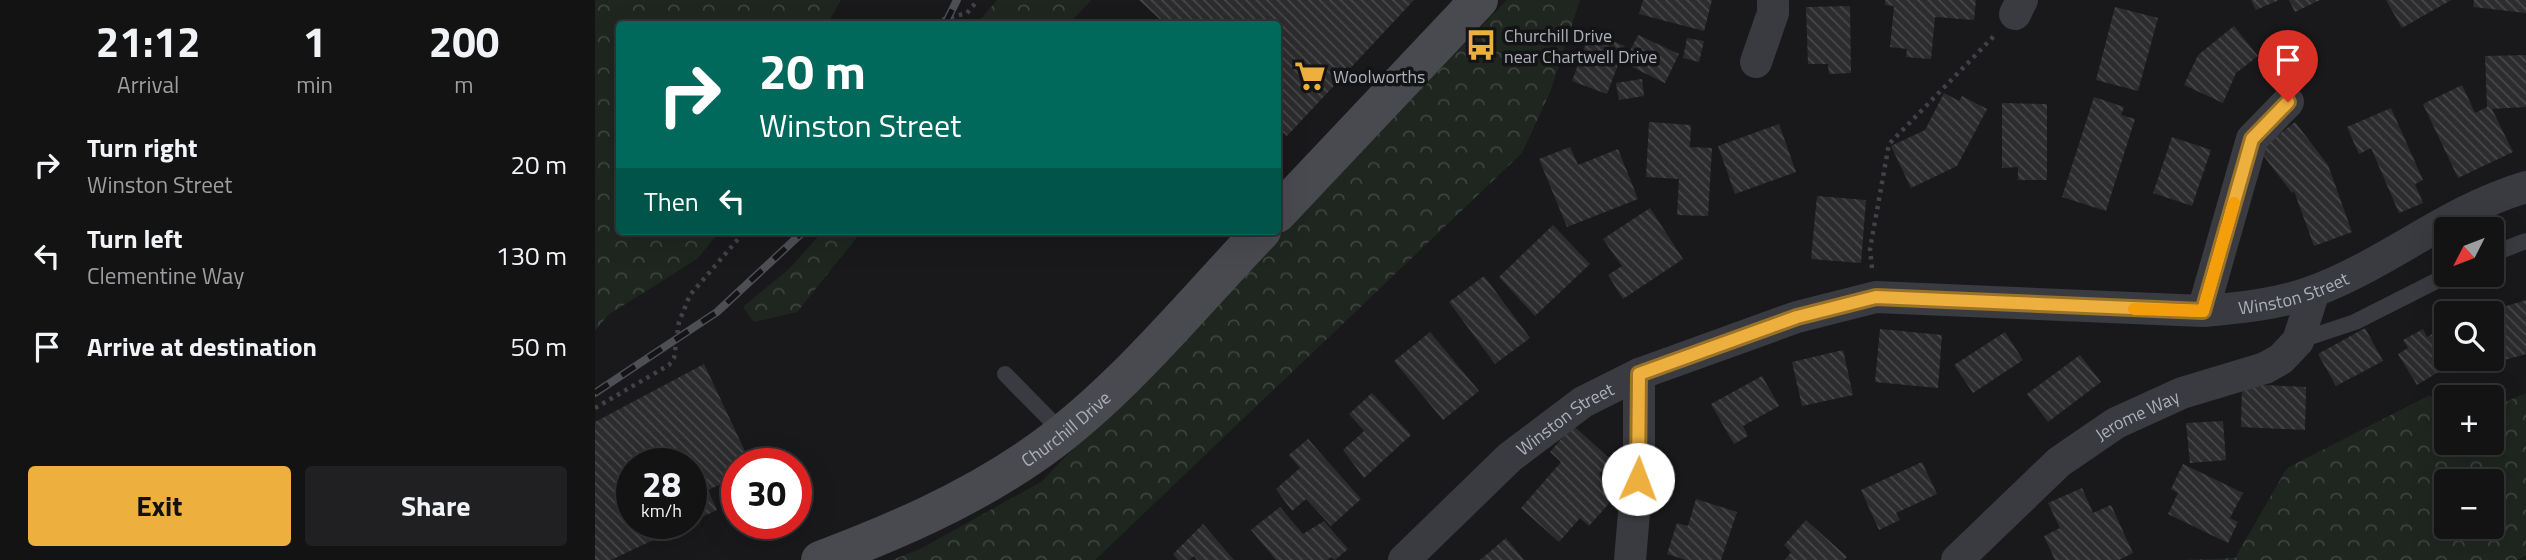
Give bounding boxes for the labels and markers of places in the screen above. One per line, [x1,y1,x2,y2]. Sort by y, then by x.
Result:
place label: Churchill Drive near Chartwell Drive [1504,22,1657,70]
bus stop icon: Churchill Drive near Chartwell Drive [1464,28,1498,62]
pin [2258,30,2318,102]
supermarket icon: Woolworths [1293,59,1327,93]
place label: Woolworths [1333,63,1425,90]

